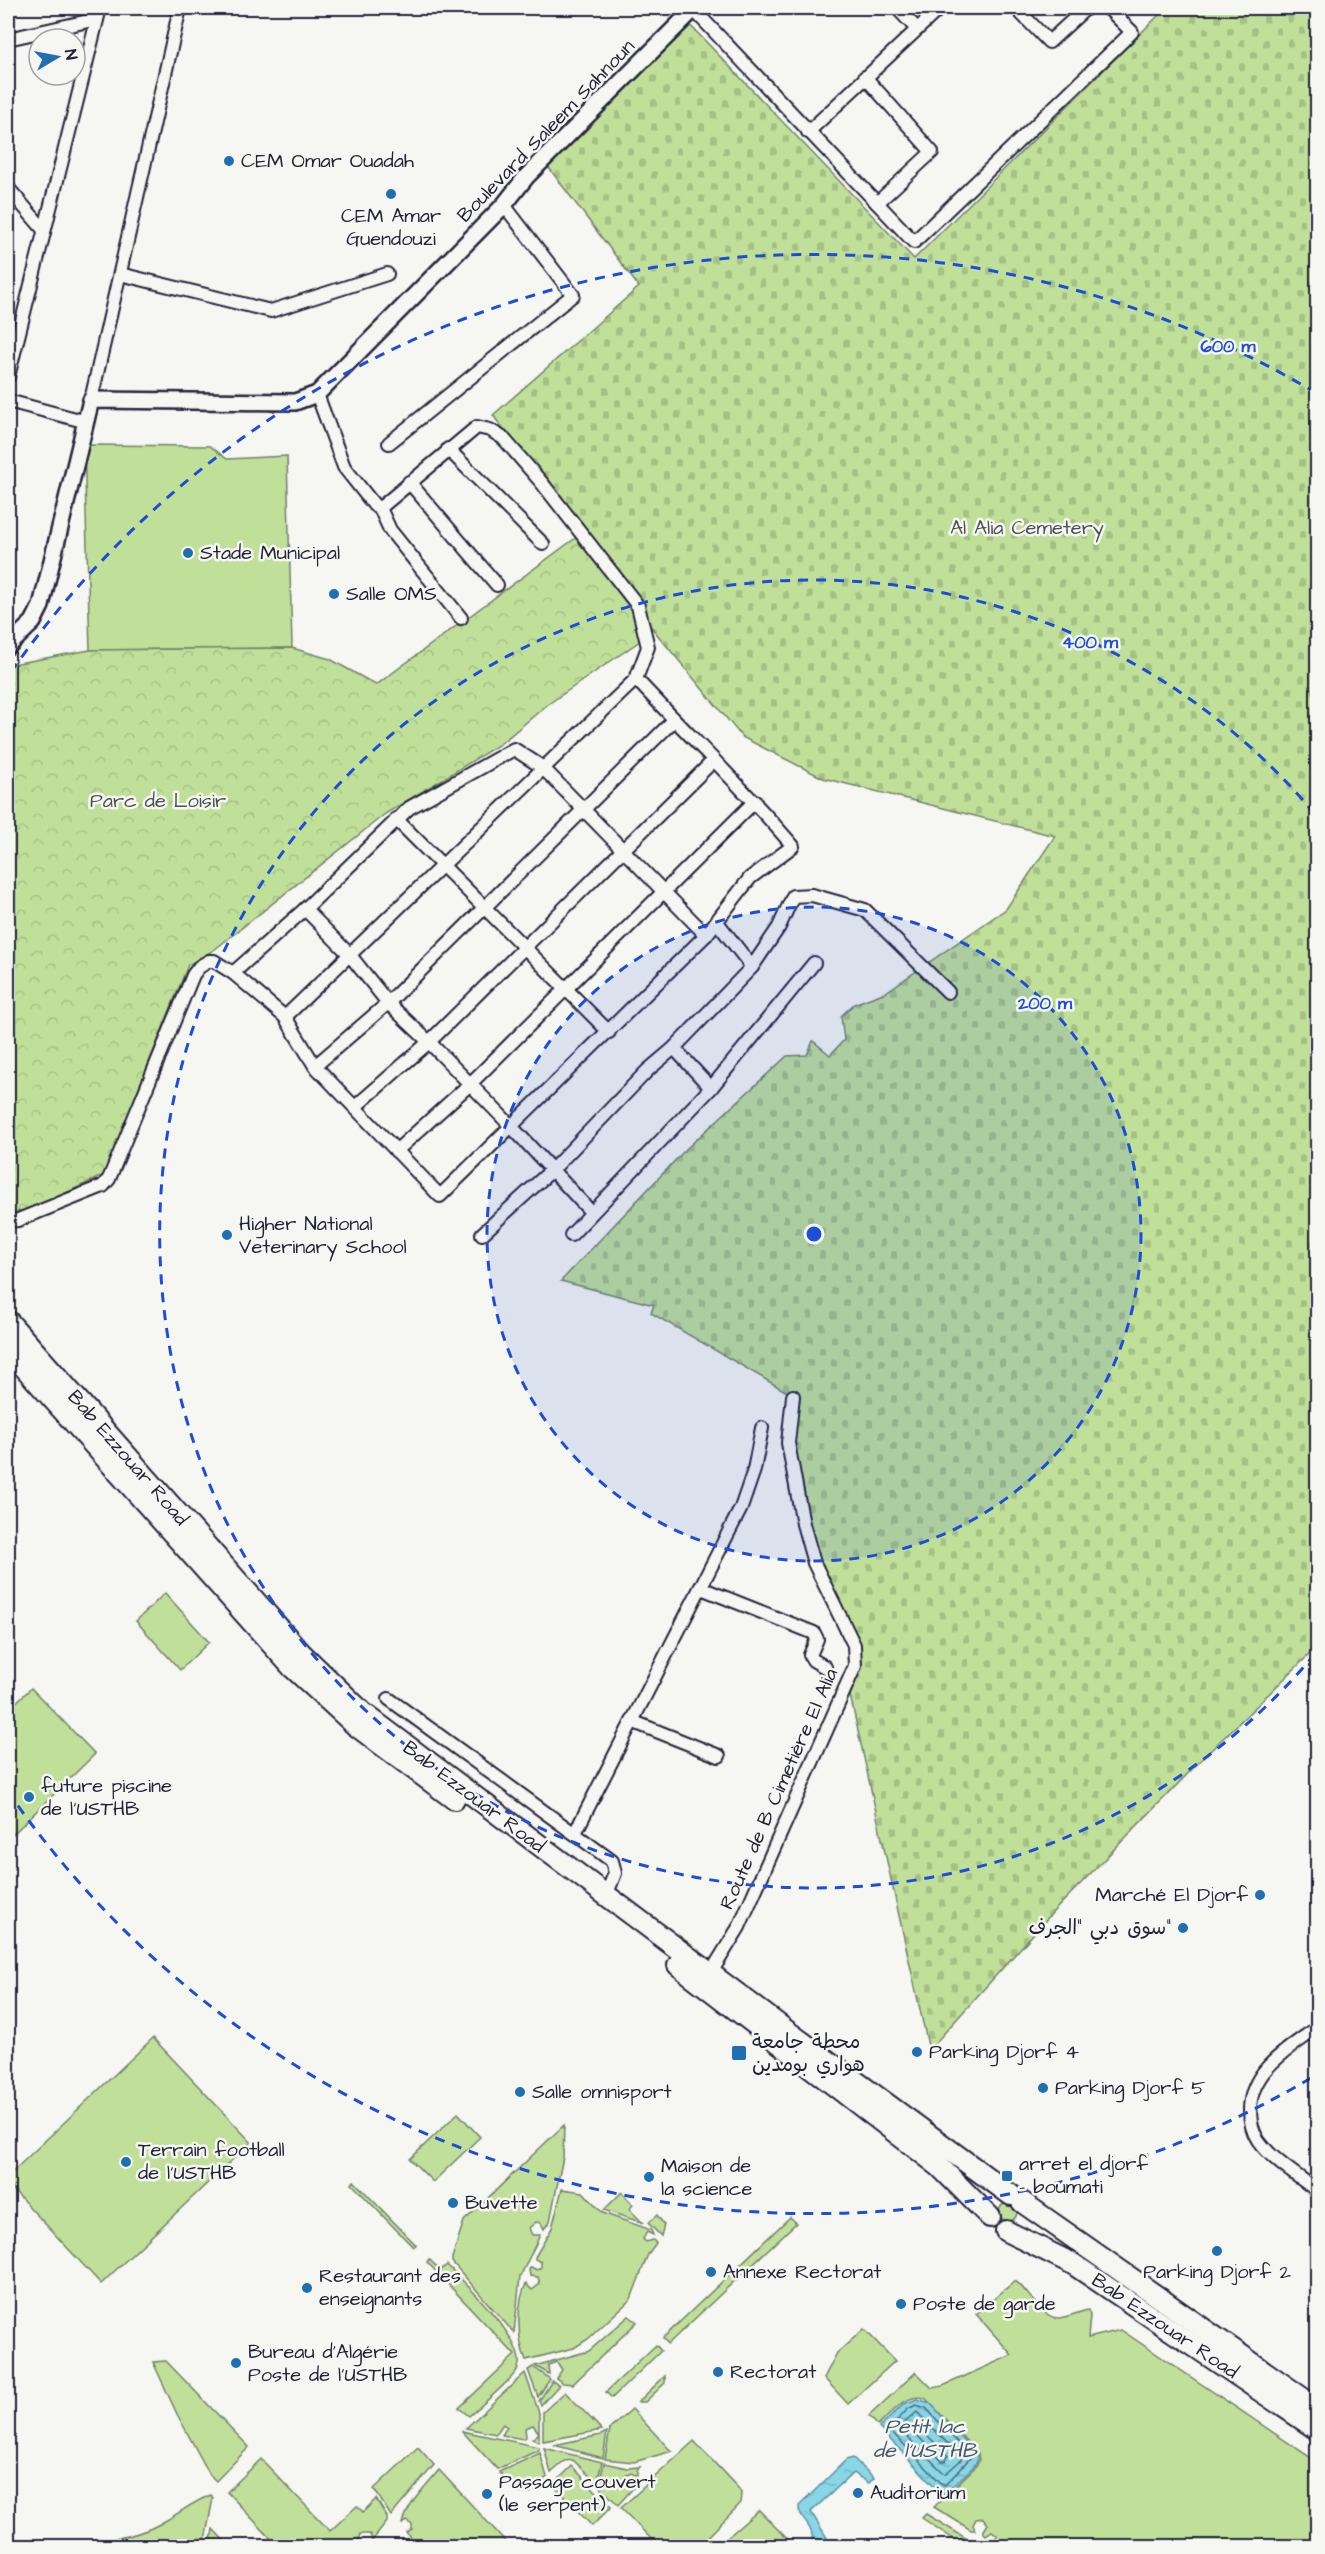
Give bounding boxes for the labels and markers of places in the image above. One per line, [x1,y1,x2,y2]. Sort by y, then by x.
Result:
place label: CEM Omar Ouadah [241,147,414,175]
marker: CEM Omar Ouadah [222,154,236,168]
marker: CEM Amar Guendouzi [384,187,398,201]
place label: CEM Amar Guendouzi [341,202,441,253]
place label: Stade Municipal [200,539,340,567]
marker: Stade Municipal [181,546,195,560]
place label: Salle OMS [346,580,437,608]
marker: Salle OMS [327,587,341,601]
place label: Higher National Veterinary School [239,1210,407,1262]
centre of rings [804,1224,824,1244]
marker: Higher National Veterinary School [220,1228,234,1242]
place label: future piscine de l'USTHB [41,1772,172,1823]
marker: future piscine de l'USTHB [22,1790,36,1804]
place label: Marché El Djorf [1095,1881,1248,1909]
marker: Marché El Djorf [1253,1888,1267,1902]
place label: سوق دبي "الجرف" [1028,1914,1171,1945]
marker: سوق دبي "الجرف" [1176,1921,1190,1935]
place label: محطة جامعة هواري بومدين [752,2028,865,2079]
place label: Parking Djorf 4 [929,2038,1079,2067]
marker: محطة جامعة هواري بومدين [730,2044,748,2062]
marker: Parking Djorf 4 [910,2045,924,2059]
place label: Parking Djorf 5 [1055,2074,1205,2103]
place label: Salle omnisport [532,2078,672,2106]
marker: Parking Djorf 5 [1036,2081,1050,2095]
marker: Salle omnisport [513,2085,527,2099]
place label: Terrain football de l'USTHB [138,2136,285,2187]
place label: arret el djorf - boumati [1019,2150,1148,2201]
place label: Maison de la science [661,2152,753,2203]
marker: Terrain football de l'USTHB [119,2155,133,2169]
marker: arret el djorf - boumati [1000,2169,1014,2183]
marker: Maison de la science [642,2170,656,2184]
place label: Buvette [465,2189,538,2217]
marker: Buvette [446,2196,460,2210]
marker: Parking Djorf 2 [1210,2244,1224,2258]
place label: Annexe Rectorat [723,2258,881,2286]
place label: Parking Djorf 2 [1143,2258,1291,2287]
place label: Restaurant des enseignants [319,2262,461,2314]
marker: Annexe Rectorat [704,2265,718,2279]
marker: Restaurant des enseignants [300,2281,314,2295]
place label: Poste de garde [913,2290,1056,2319]
marker: Poste de garde [894,2297,908,2311]
place label: Bureau d'Algérie Poste de l'USTHB [248,2338,407,2389]
marker: Bureau d'Algérie Poste de l'USTHB [229,2356,243,2370]
place label: Rectorat [730,2358,816,2386]
marker: Rectorat [711,2365,725,2379]
place label: Passage couvert (le serpent) [499,2468,656,2519]
place label: Auditorium [870,2479,966,2507]
marker: Auditorium [851,2486,865,2500]
marker: Passage couvert (le serpent) [480,2487,494,2501]

